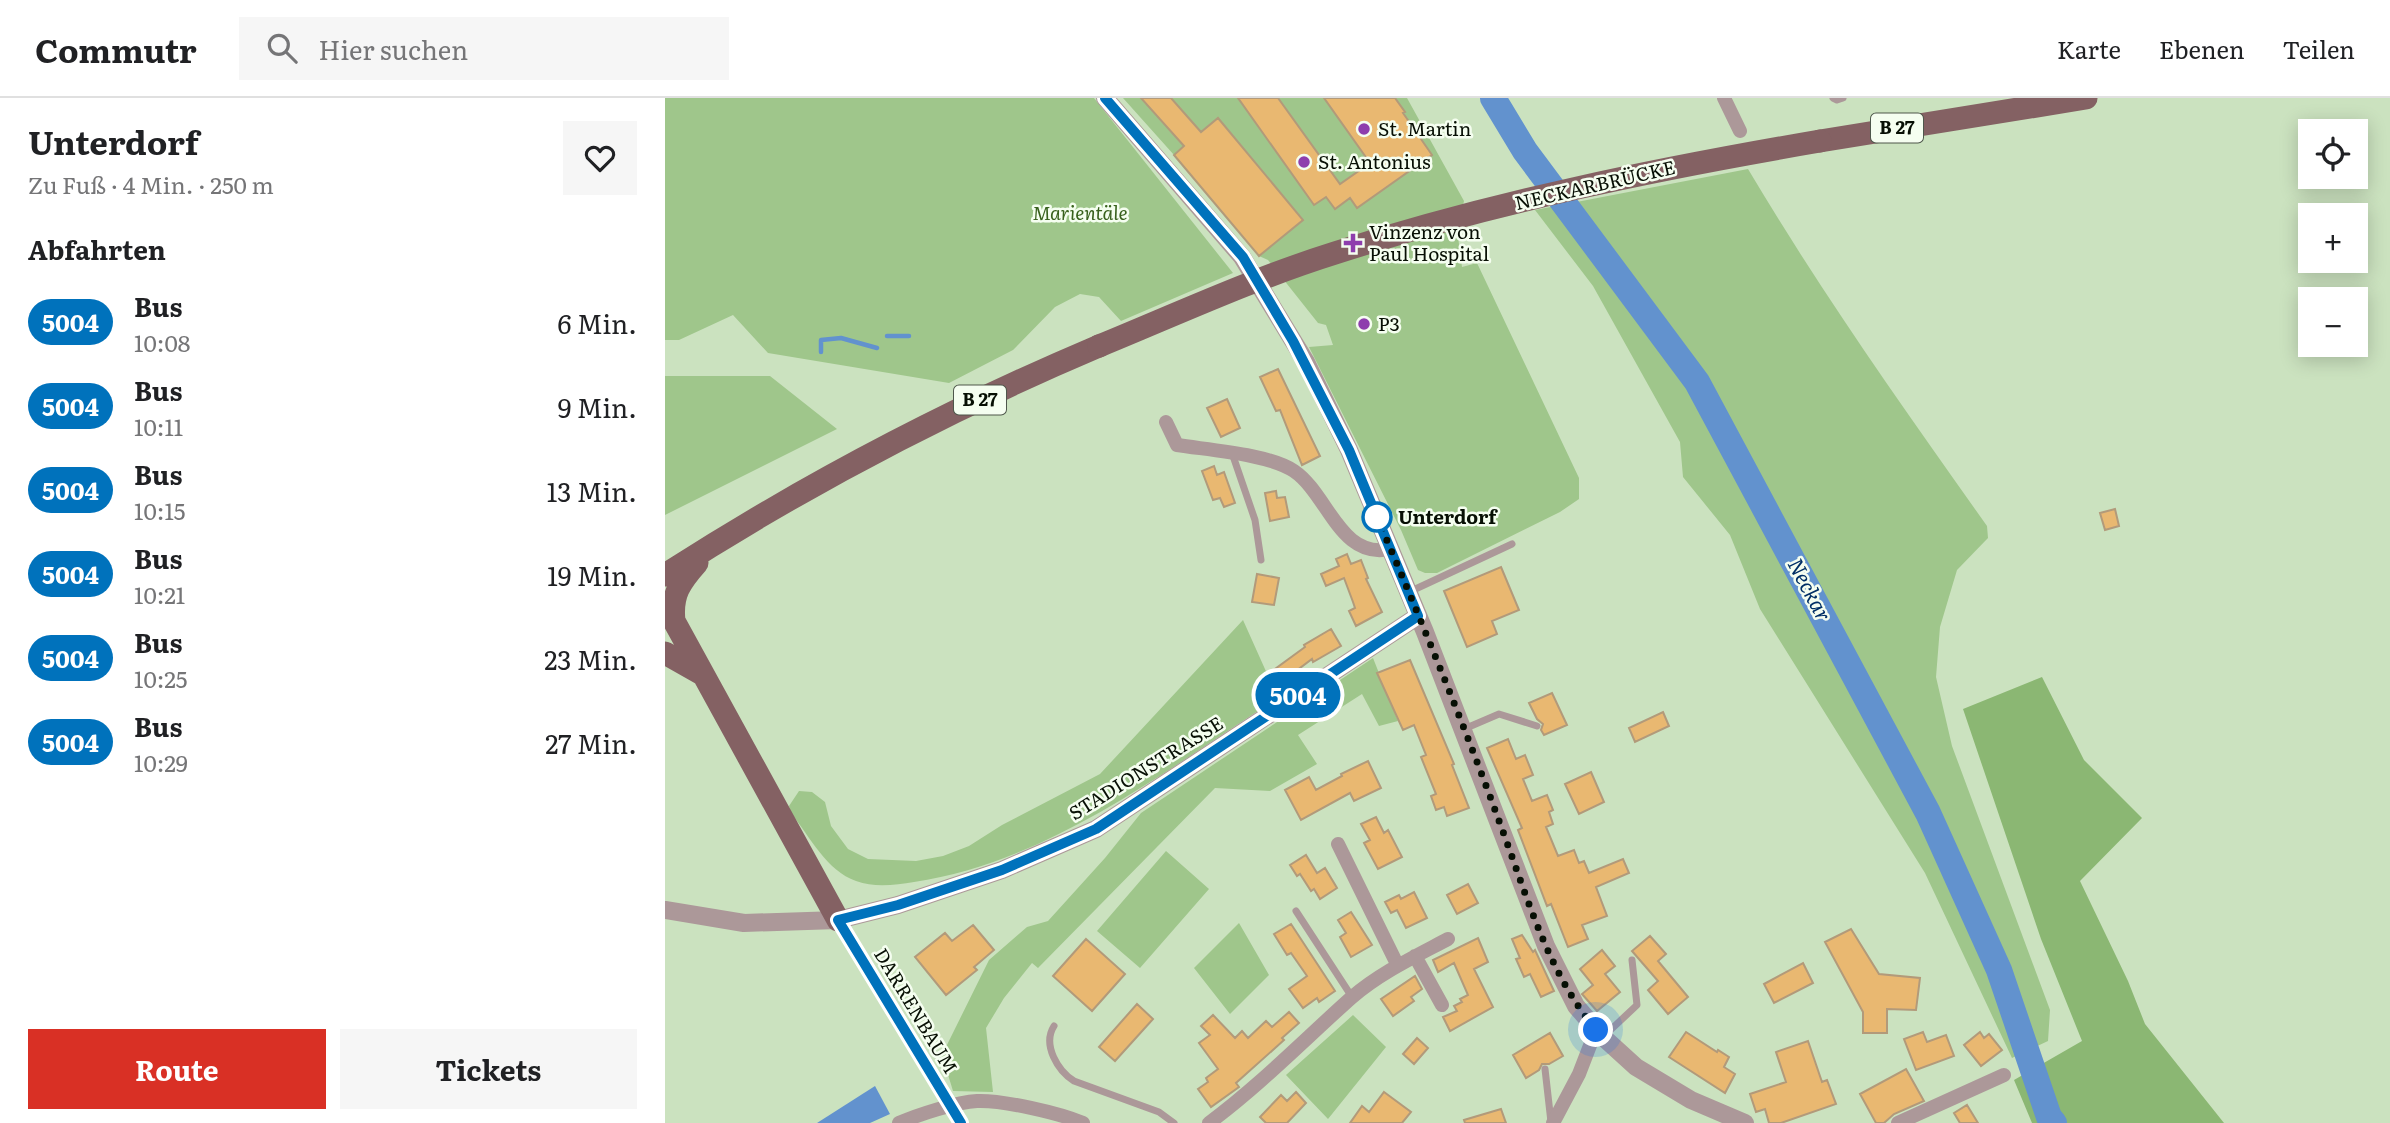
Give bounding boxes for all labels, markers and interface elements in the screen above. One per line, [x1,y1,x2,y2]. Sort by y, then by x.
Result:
search box [239,17,729,80]
text: Commutr [35,24,197,73]
icon: search [263,29,301,67]
text: Hier suchen [319,29,468,68]
text: Karte [2057,31,2121,66]
text: Ebenen [2159,31,2245,66]
text: Teilen [2283,31,2355,66]
road number: B 27 [1871,113,1923,142]
place label: St. Martin [1378,114,1471,142]
text: Unterdorf [28,116,199,165]
map controls [2298,119,2368,357]
button: locate [2298,119,2368,189]
button: heart [563,121,637,195]
marker: St. Martin [1356,121,1372,137]
place label: St. Antonius [1318,147,1431,175]
street label: NECKARBRÜCKE [1512,152,1678,216]
marker: St. Antonius [1296,154,1312,170]
text: Zu Fuß · 4 Min. · 250 m [28,167,274,201]
park label: Marientäle [1033,198,1127,226]
button: + [2298,203,2368,273]
place label: Vinzenz von Paul Hospital [1369,217,1489,267]
text: Abfahrten [28,229,166,268]
marker: Vinzenz von Paul Hospital [1343,233,1363,253]
text: Bus [134,286,182,325]
button: − [2298,287,2368,357]
text: 6 Min. [557,303,637,342]
text: 5004 [42,304,99,339]
place label: P3 [1378,309,1400,337]
marker: P3 [1356,316,1372,332]
text: 10:08 [134,325,190,359]
text: Bus [134,370,182,409]
road number: B 27 [954,386,1006,414]
text: 9 Min. [558,387,637,426]
text: 5004 [42,388,99,423]
text: 10:11 [134,409,183,443]
text: Bus [134,454,182,493]
text: 13 Min. [547,471,637,510]
text: 5004 [42,472,99,507]
text: 10:15 [134,493,185,527]
marker: Unterdorf [1362,502,1392,532]
place label: Unterdorf [1398,502,1498,530]
text: Bus [134,538,182,577]
water label: Neckar [1782,552,1841,626]
text: 19 Min. [547,555,637,594]
text: 5004 [42,556,99,591]
text: 10:21 [134,577,185,611]
text: Bus [134,622,182,661]
text: 23 Min. [544,639,637,678]
text: 5004 [42,640,99,675]
text: 10:25 [134,661,188,695]
line badge: 5004 [1249,672,1347,718]
text: 5004 [1269,677,1327,712]
text: Bus [134,706,182,745]
street label: STADIONSTRASSE [1063,708,1228,826]
text: 27 Min. [545,723,637,762]
text: 5004 [42,724,99,759]
text: 10:29 [134,745,188,779]
street label: DARRENBAUM [868,942,966,1079]
your location [1578,1012,1613,1047]
button: Route [28,1029,326,1109]
button: Tickets [340,1029,637,1109]

